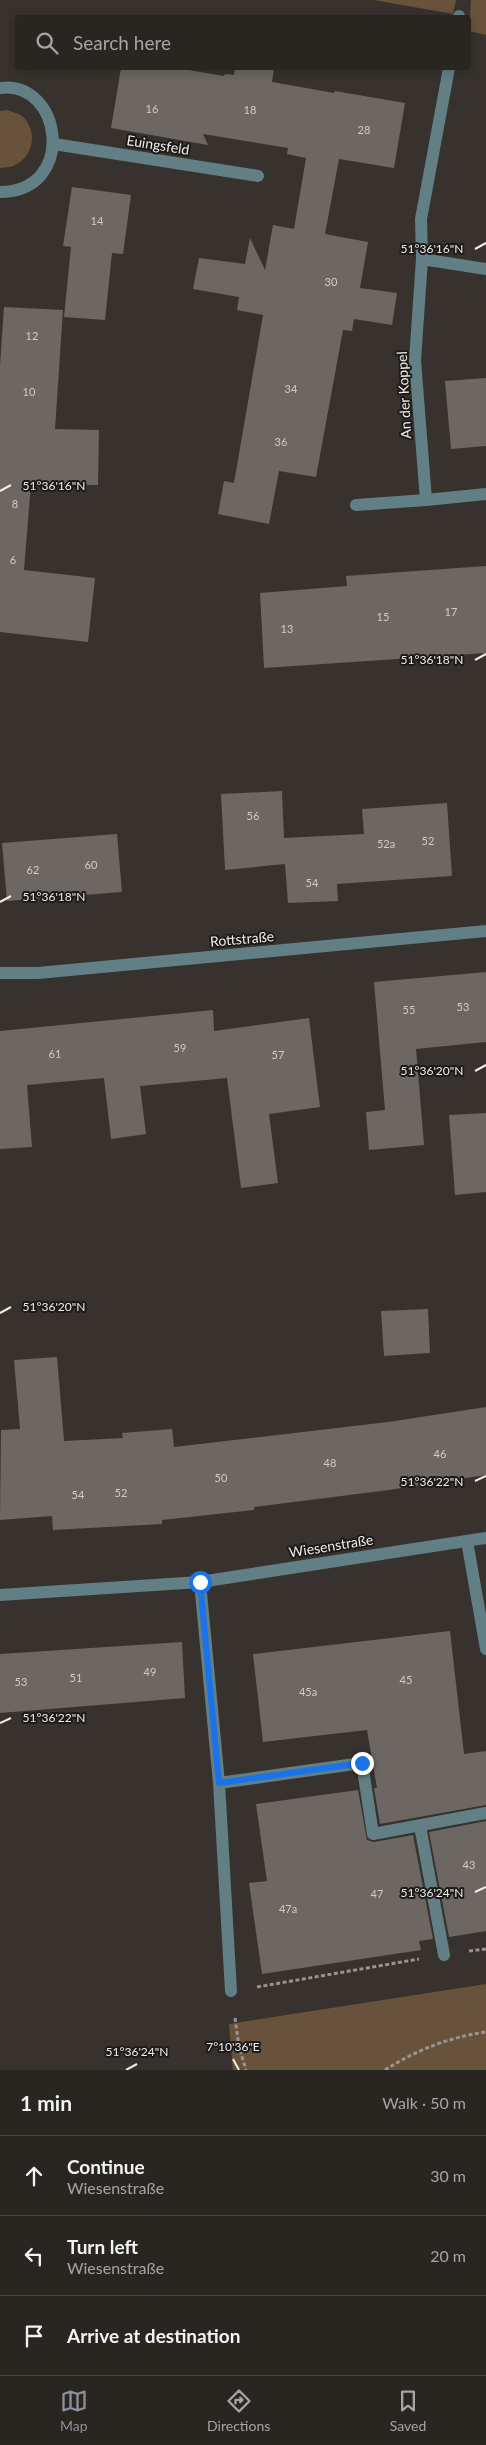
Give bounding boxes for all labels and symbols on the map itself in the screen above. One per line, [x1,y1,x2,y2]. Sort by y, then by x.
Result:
house number: 16 [146,102,158,115]
house number: 18 [244,103,256,116]
house number: 28 [358,123,370,136]
street label: Euingsfeld [125,131,191,158]
house number: 14 [91,214,104,227]
text: 51°36'16"N [401,241,463,256]
house number: 30 [325,275,338,288]
house number: 12 [26,329,38,342]
street label: An der Koppel [393,351,414,439]
house number: 34 [285,382,298,395]
house number: 10 [23,385,36,398]
house number: 36 [275,435,287,448]
text: 51°36'16"N [23,478,85,493]
house number: 8 [12,497,18,510]
house number: 6 [10,553,16,566]
house number: 17 [445,605,457,618]
house number: 15 [377,610,389,623]
house number: 13 [281,622,293,635]
text: 51°36'18"N [401,652,463,667]
house number: 56 [247,809,259,822]
house number: 52 [422,834,434,847]
house number: 52a [377,837,395,850]
house number: 60 [85,858,98,871]
house number: 62 [27,863,39,876]
house number: 54 [306,876,319,889]
text: 51°36'18"N [23,889,85,904]
street label: Rottstraße [209,927,275,950]
house number: 53 [457,1000,469,1013]
house number: 55 [403,1003,415,1016]
house number: 59 [174,1041,186,1054]
house number: 61 [49,1047,61,1060]
house number: 57 [272,1048,284,1061]
text: 51°36'20"N [401,1063,463,1078]
text: 51°36'20"N [23,1299,85,1314]
house number: 46 [434,1447,446,1460]
house number: 48 [324,1456,336,1469]
house number: 50 [215,1471,228,1484]
text: 51°36'22"N [401,1474,463,1489]
house number: 52 [115,1486,127,1499]
house number: 54 [72,1488,85,1501]
street label: Wiesenstraße [288,1530,374,1561]
route start [189,1571,212,1594]
house number: 49 [144,1665,156,1678]
house number: 51 [70,1671,82,1684]
house number: 45 [400,1673,412,1686]
house number: 53 [15,1675,27,1688]
house number: 45a [299,1685,317,1698]
text: 51°36'22"N [23,1710,85,1725]
route end [351,1752,374,1775]
house number: 43 [463,1858,475,1871]
text: 51°36'24"N [401,1885,463,1900]
house number: 47 [371,1887,383,1900]
house number: 47a [279,1902,297,1915]
text: 7°10'36"E [206,2039,260,2054]
text: 51°36'24"N [106,2044,168,2059]

